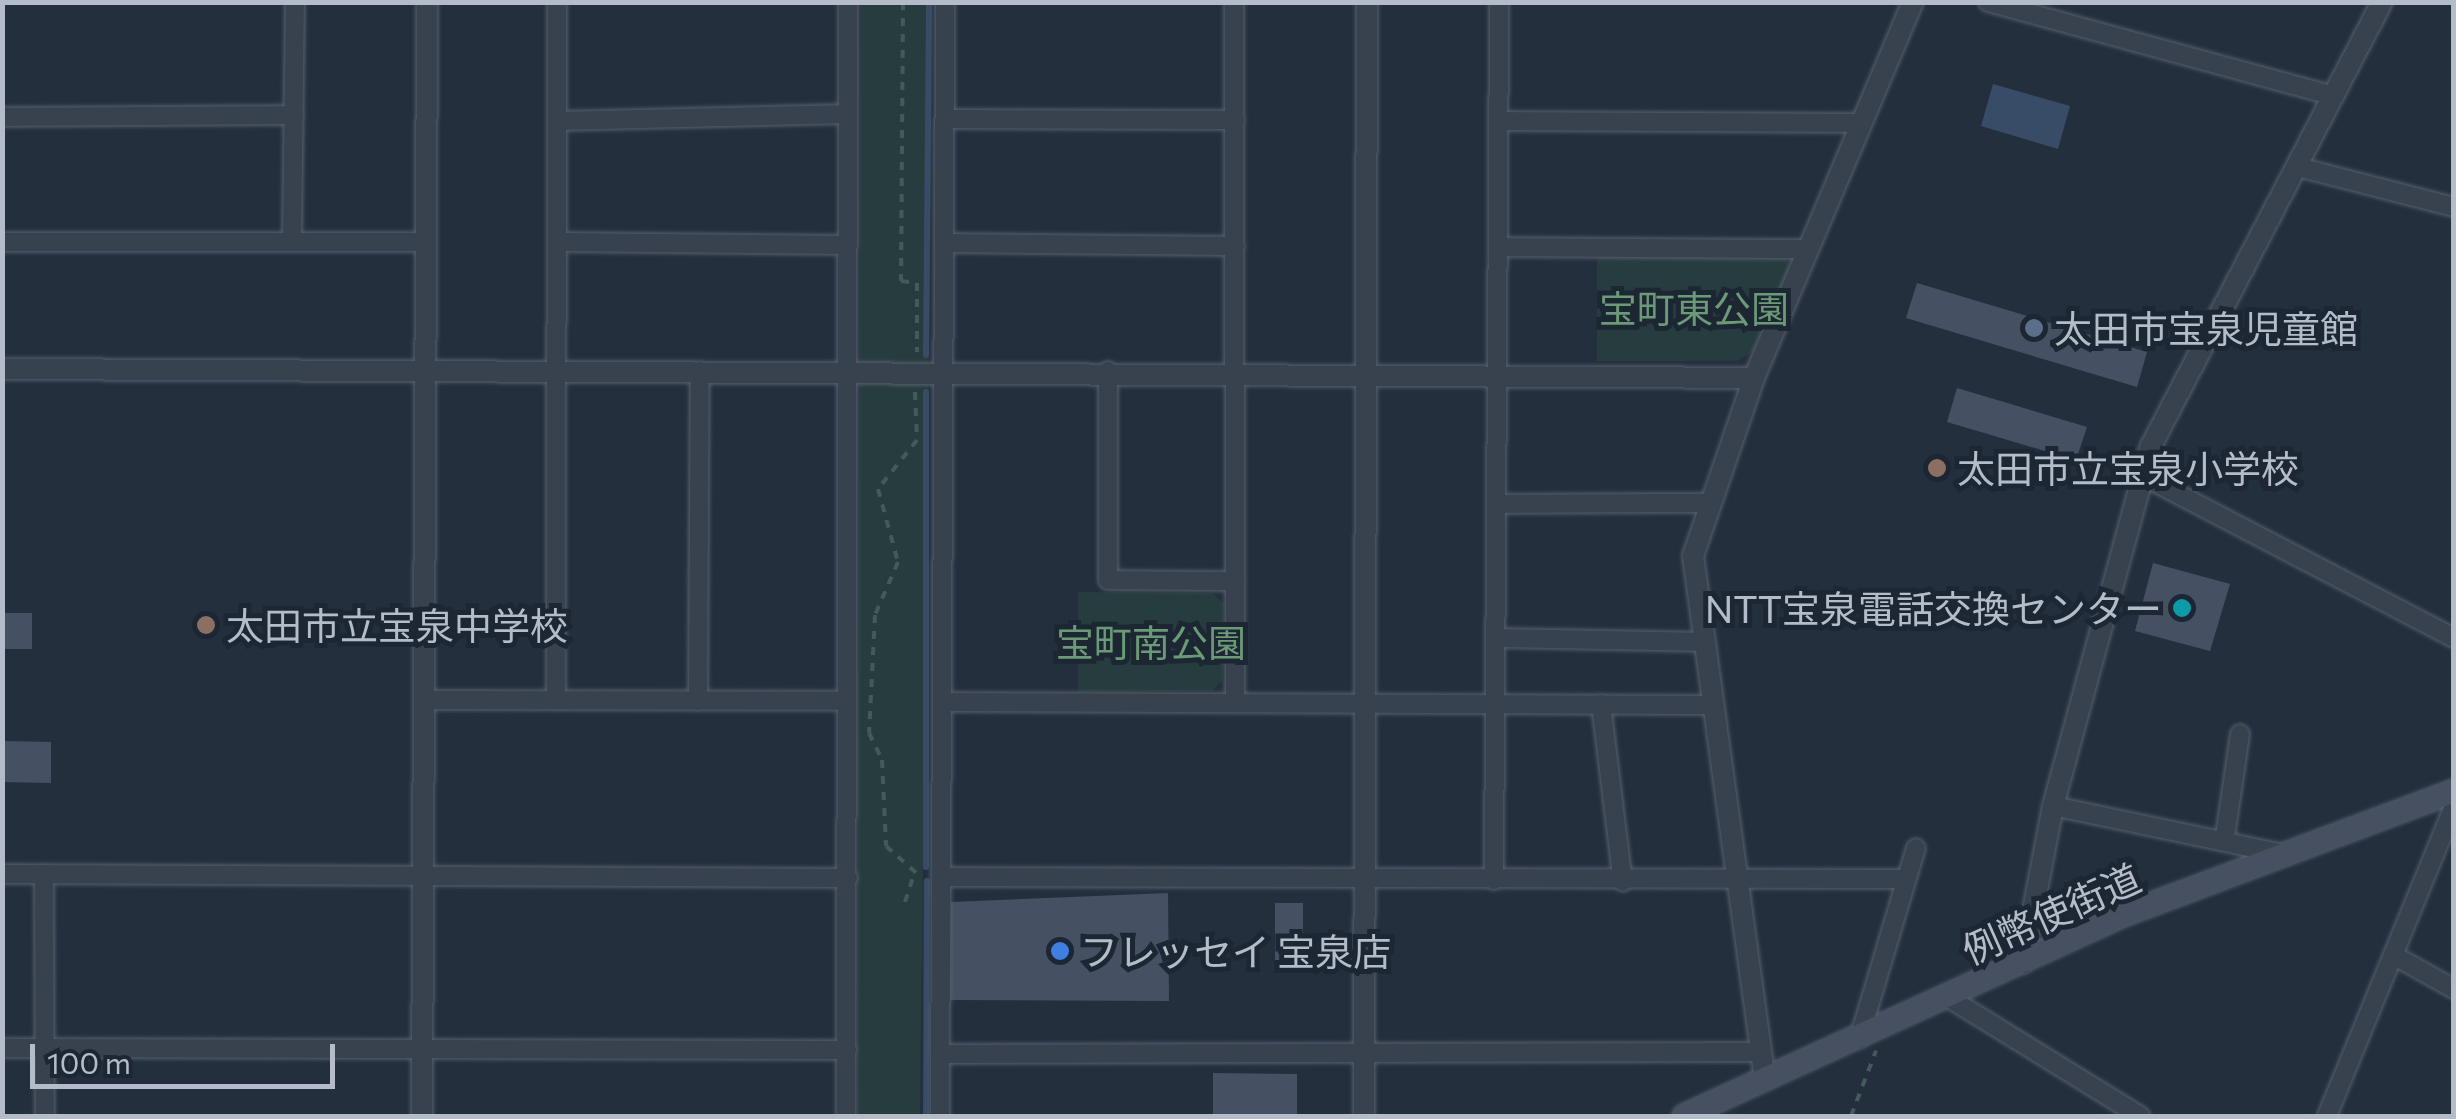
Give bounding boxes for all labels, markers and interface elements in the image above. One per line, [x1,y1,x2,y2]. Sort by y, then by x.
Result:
park label: 宝町東公園 [1599,285,1789,331]
place label: 太田市宝泉児童館 [2054,305,2358,351]
marker: 太田市宝泉児童館 [2023,317,2045,339]
place label: 太田市立宝泉小学校 [1957,445,2299,491]
marker: 太田市立宝泉小学校 [1926,457,1948,479]
place label: NTT宝泉電話交換センター [1705,585,2162,631]
marker: NTT宝泉電話交換センター [2171,597,2193,619]
place label: 太田市立宝泉中学校 [226,602,568,648]
marker: 太田市立宝泉中学校 [195,614,217,636]
park label: 宝町南公園 [1056,619,1246,665]
street label: 例幣使街道 [1955,854,2147,972]
place label: フレッセイ 宝泉店 [1080,928,1391,974]
marker: フレッセイ 宝泉店 [1049,940,1071,962]
scale bar [35,1024,340,1086]
text: 100 m [47,1043,131,1080]

